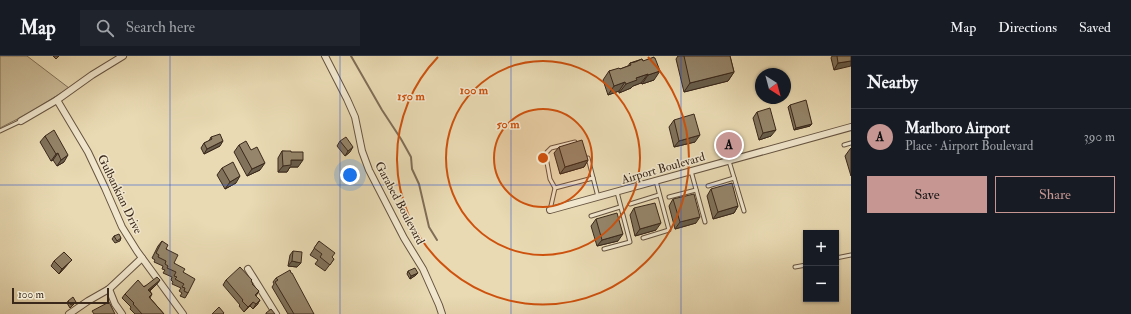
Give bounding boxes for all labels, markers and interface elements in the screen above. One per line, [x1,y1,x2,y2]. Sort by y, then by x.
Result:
search box [80,10,360,46]
text: Map [20,16,56,40]
icon: search [94,17,116,39]
text: Search here [126,18,195,37]
text: Map [950,19,976,36]
text: Directions [998,19,1057,36]
text: Saved [1079,19,1111,36]
north arrow [755,68,791,104]
text: Nearby [867,72,918,93]
text: 100 m [460,83,489,98]
text: 150 m [397,89,425,104]
text: 50 m [496,117,520,132]
text: Marlboro Airport [905,119,1010,138]
text: A [876,129,884,145]
text: 390 m [1084,129,1115,145]
pin: A [716,130,742,160]
text: Place · Airport Boulevard [905,138,1033,154]
street label: Airport Boulevard [619,149,707,188]
centre of rings [536,151,550,165]
street label: Gulbankian Drive [94,152,145,236]
street label: Garabed Boulevard [371,159,428,247]
your location [340,165,360,185]
button: Save [867,176,987,213]
button: Share [995,176,1115,213]
map controls [803,230,839,302]
button: + [803,230,839,266]
button: − [803,266,839,302]
scale bar [12,286,109,305]
text: 100 m [18,288,44,301]

